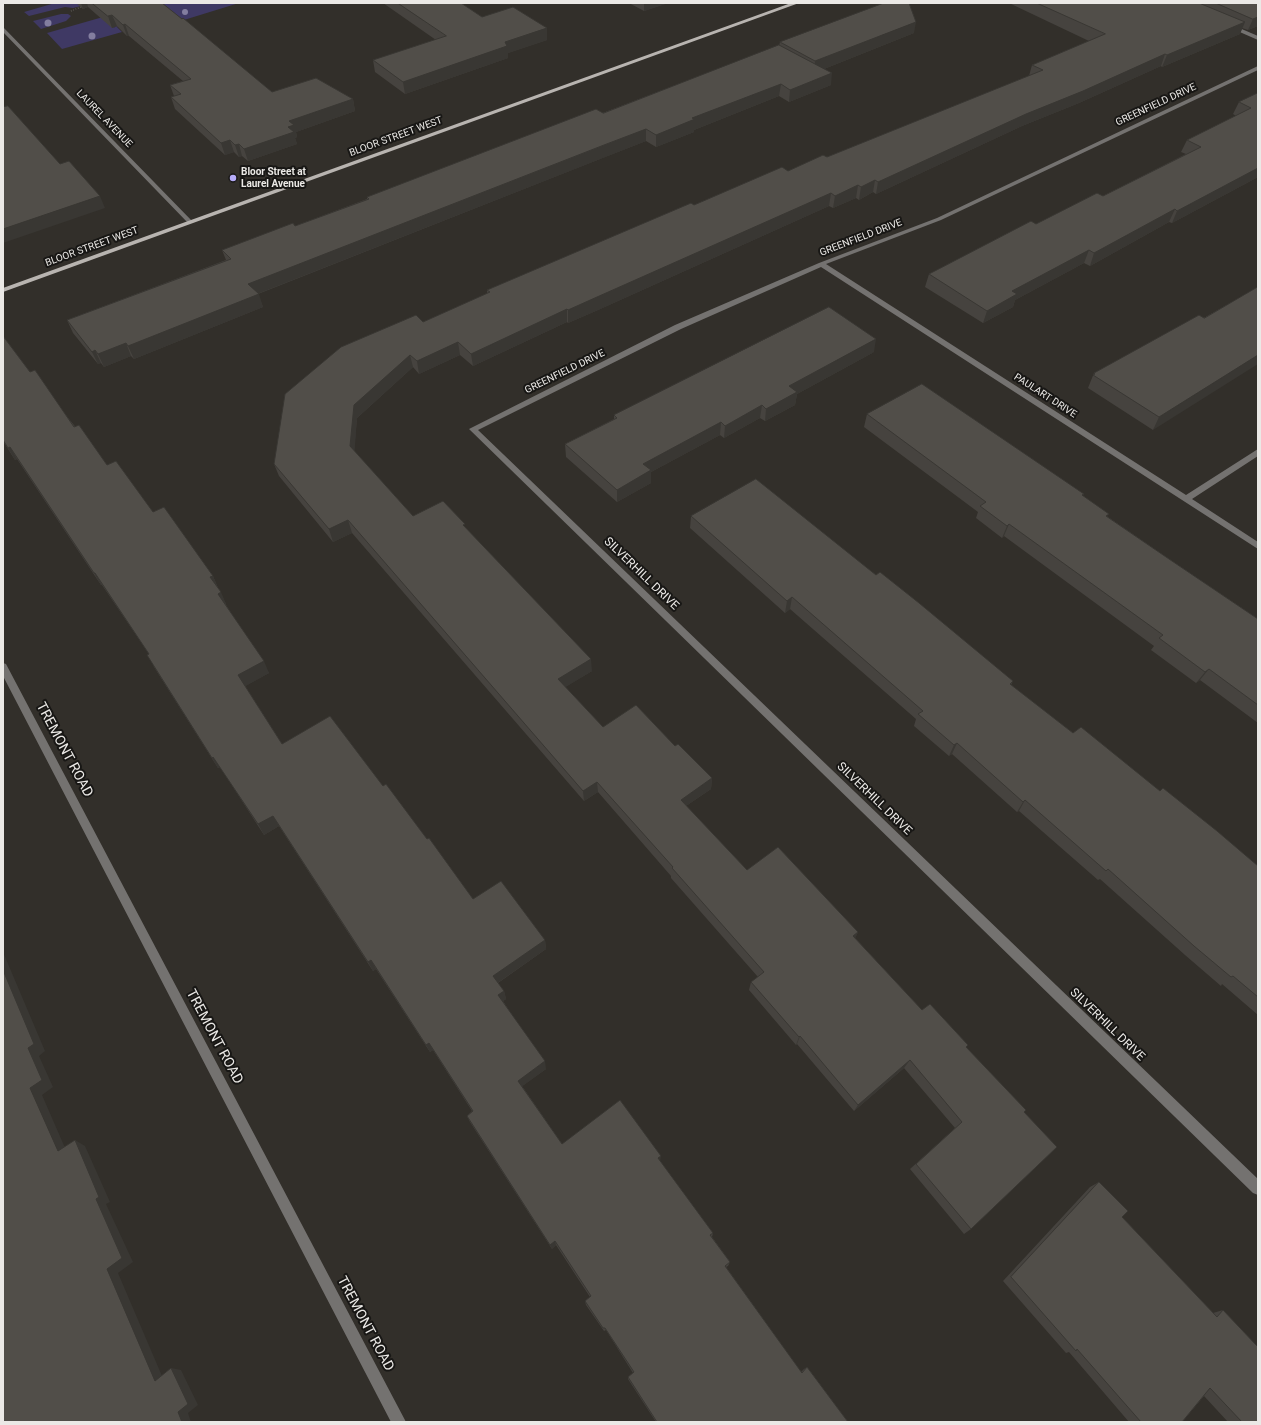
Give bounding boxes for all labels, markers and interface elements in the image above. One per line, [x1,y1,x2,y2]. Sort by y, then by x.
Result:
street label: GREENFIELD DRIVE [1114,81,1198,129]
street label: LAUREL AVENUE [73,88,135,150]
street label: BLOOR STREET WEST [348,115,444,159]
place label: Bloor Street at Laurel Avenue [241,166,306,190]
marker: Bloor Street at Laurel Avenue [228,173,238,183]
street label: GREENFIELD DRIVE [818,217,904,259]
street label: BLOOR STREET WEST [44,225,140,269]
street label: GREENFIELD DRIVE [523,347,607,397]
street label: PAULART DRIVE [1011,371,1079,421]
street label: SILVERHILL DRIVE [601,535,681,613]
street label: TREMONT ROAD [32,700,96,800]
street label: SILVERHILL DRIVE [834,760,914,838]
street label: SILVERHILL DRIVE [1067,986,1147,1064]
street label: TREMONT ROAD [182,987,246,1087]
street label: TREMONT ROAD [333,1274,397,1374]

